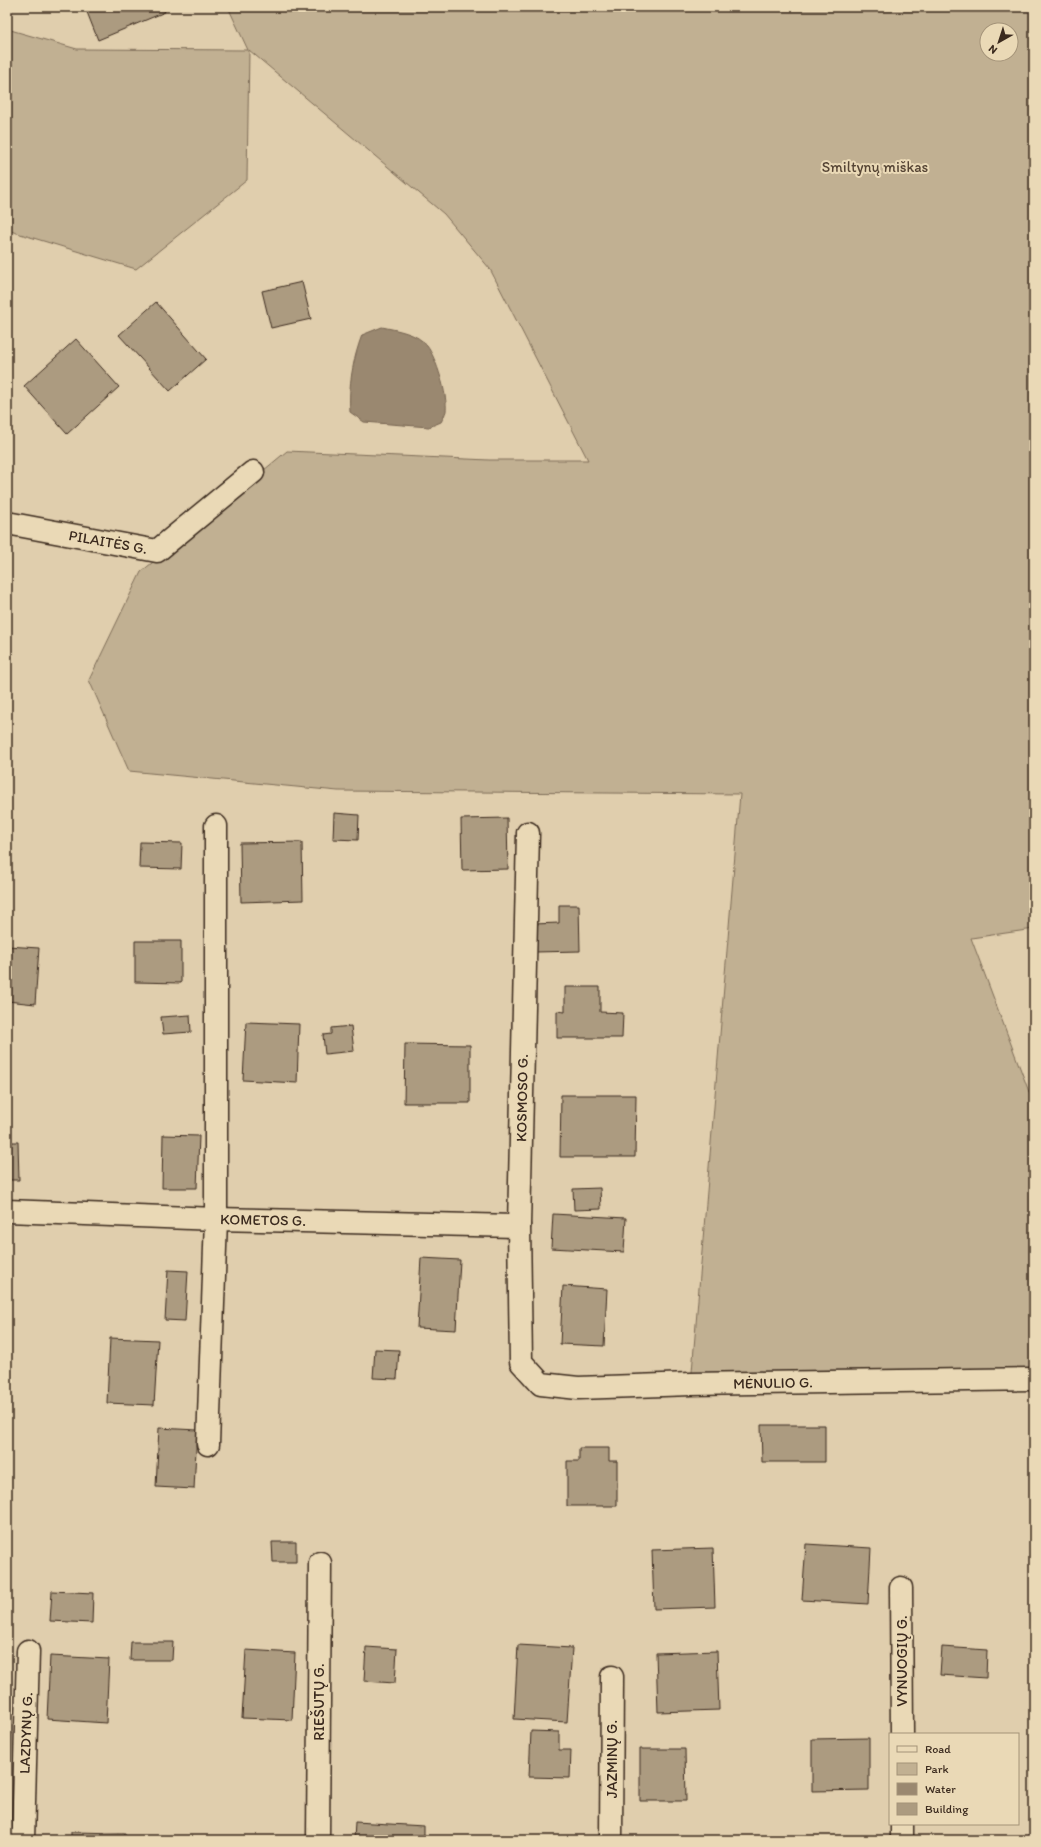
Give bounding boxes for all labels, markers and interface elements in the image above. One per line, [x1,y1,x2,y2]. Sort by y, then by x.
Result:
north arrow [979,22,1019,62]
text: N [986,42,1000,57]
park label: Smiltynų miškas [822,158,929,176]
street label: PILAITĖS G. [67,526,149,558]
street label: KOSMOSO G. [512,1054,532,1142]
street label: KOMETOS G. [220,1210,306,1230]
street label: MĖNULIO G. [733,1373,813,1393]
street label: VYNUOGIŲ G. [893,1615,911,1707]
street label: RIEŠUTŲ G. [310,1663,328,1741]
street label: LAZDYNŲ G. [16,1692,36,1774]
street label: JAZMINŲ G. [603,1720,621,1798]
legend [889,1733,1019,1825]
text: Road [925,1742,951,1756]
text: Park [925,1762,949,1776]
text: Water [925,1782,956,1796]
text: Building [925,1802,969,1816]

